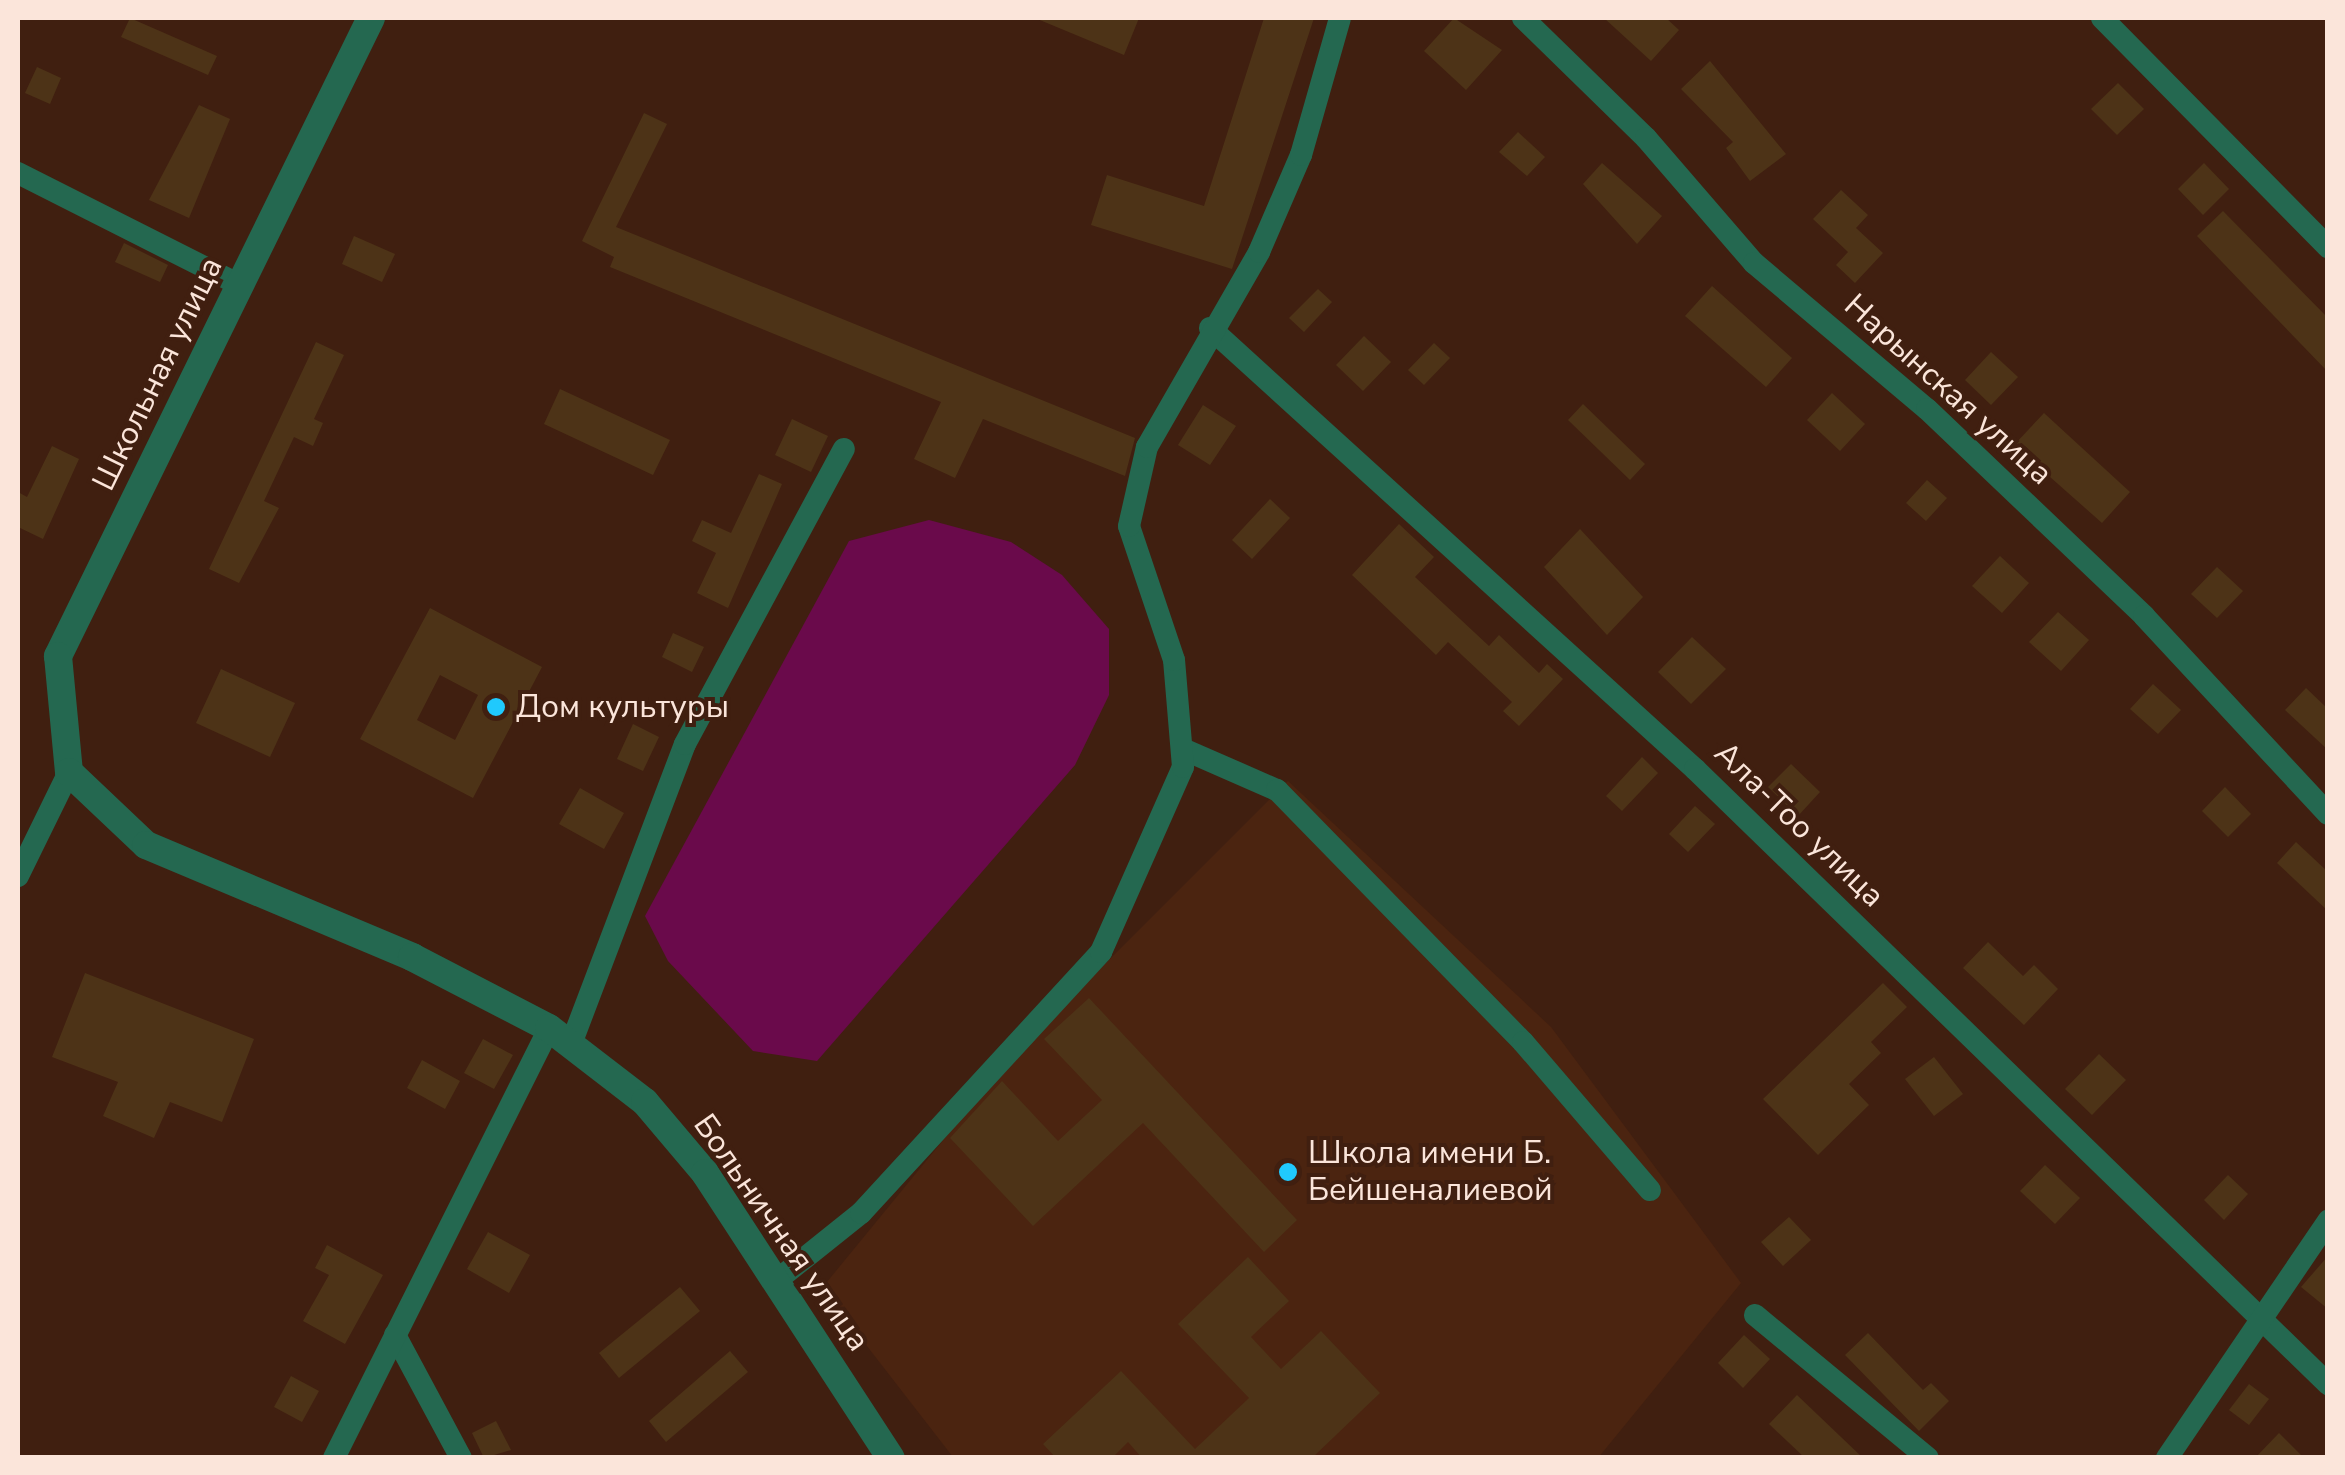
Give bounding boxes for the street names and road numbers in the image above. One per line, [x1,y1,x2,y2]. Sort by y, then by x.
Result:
street label: Школьная улица [85,251,231,497]
street label: Нарынская улица [1836,287,2060,493]
street label: Ала-Тоо улица [1706,734,1892,916]
street label: Больничная улица [685,1107,877,1359]

